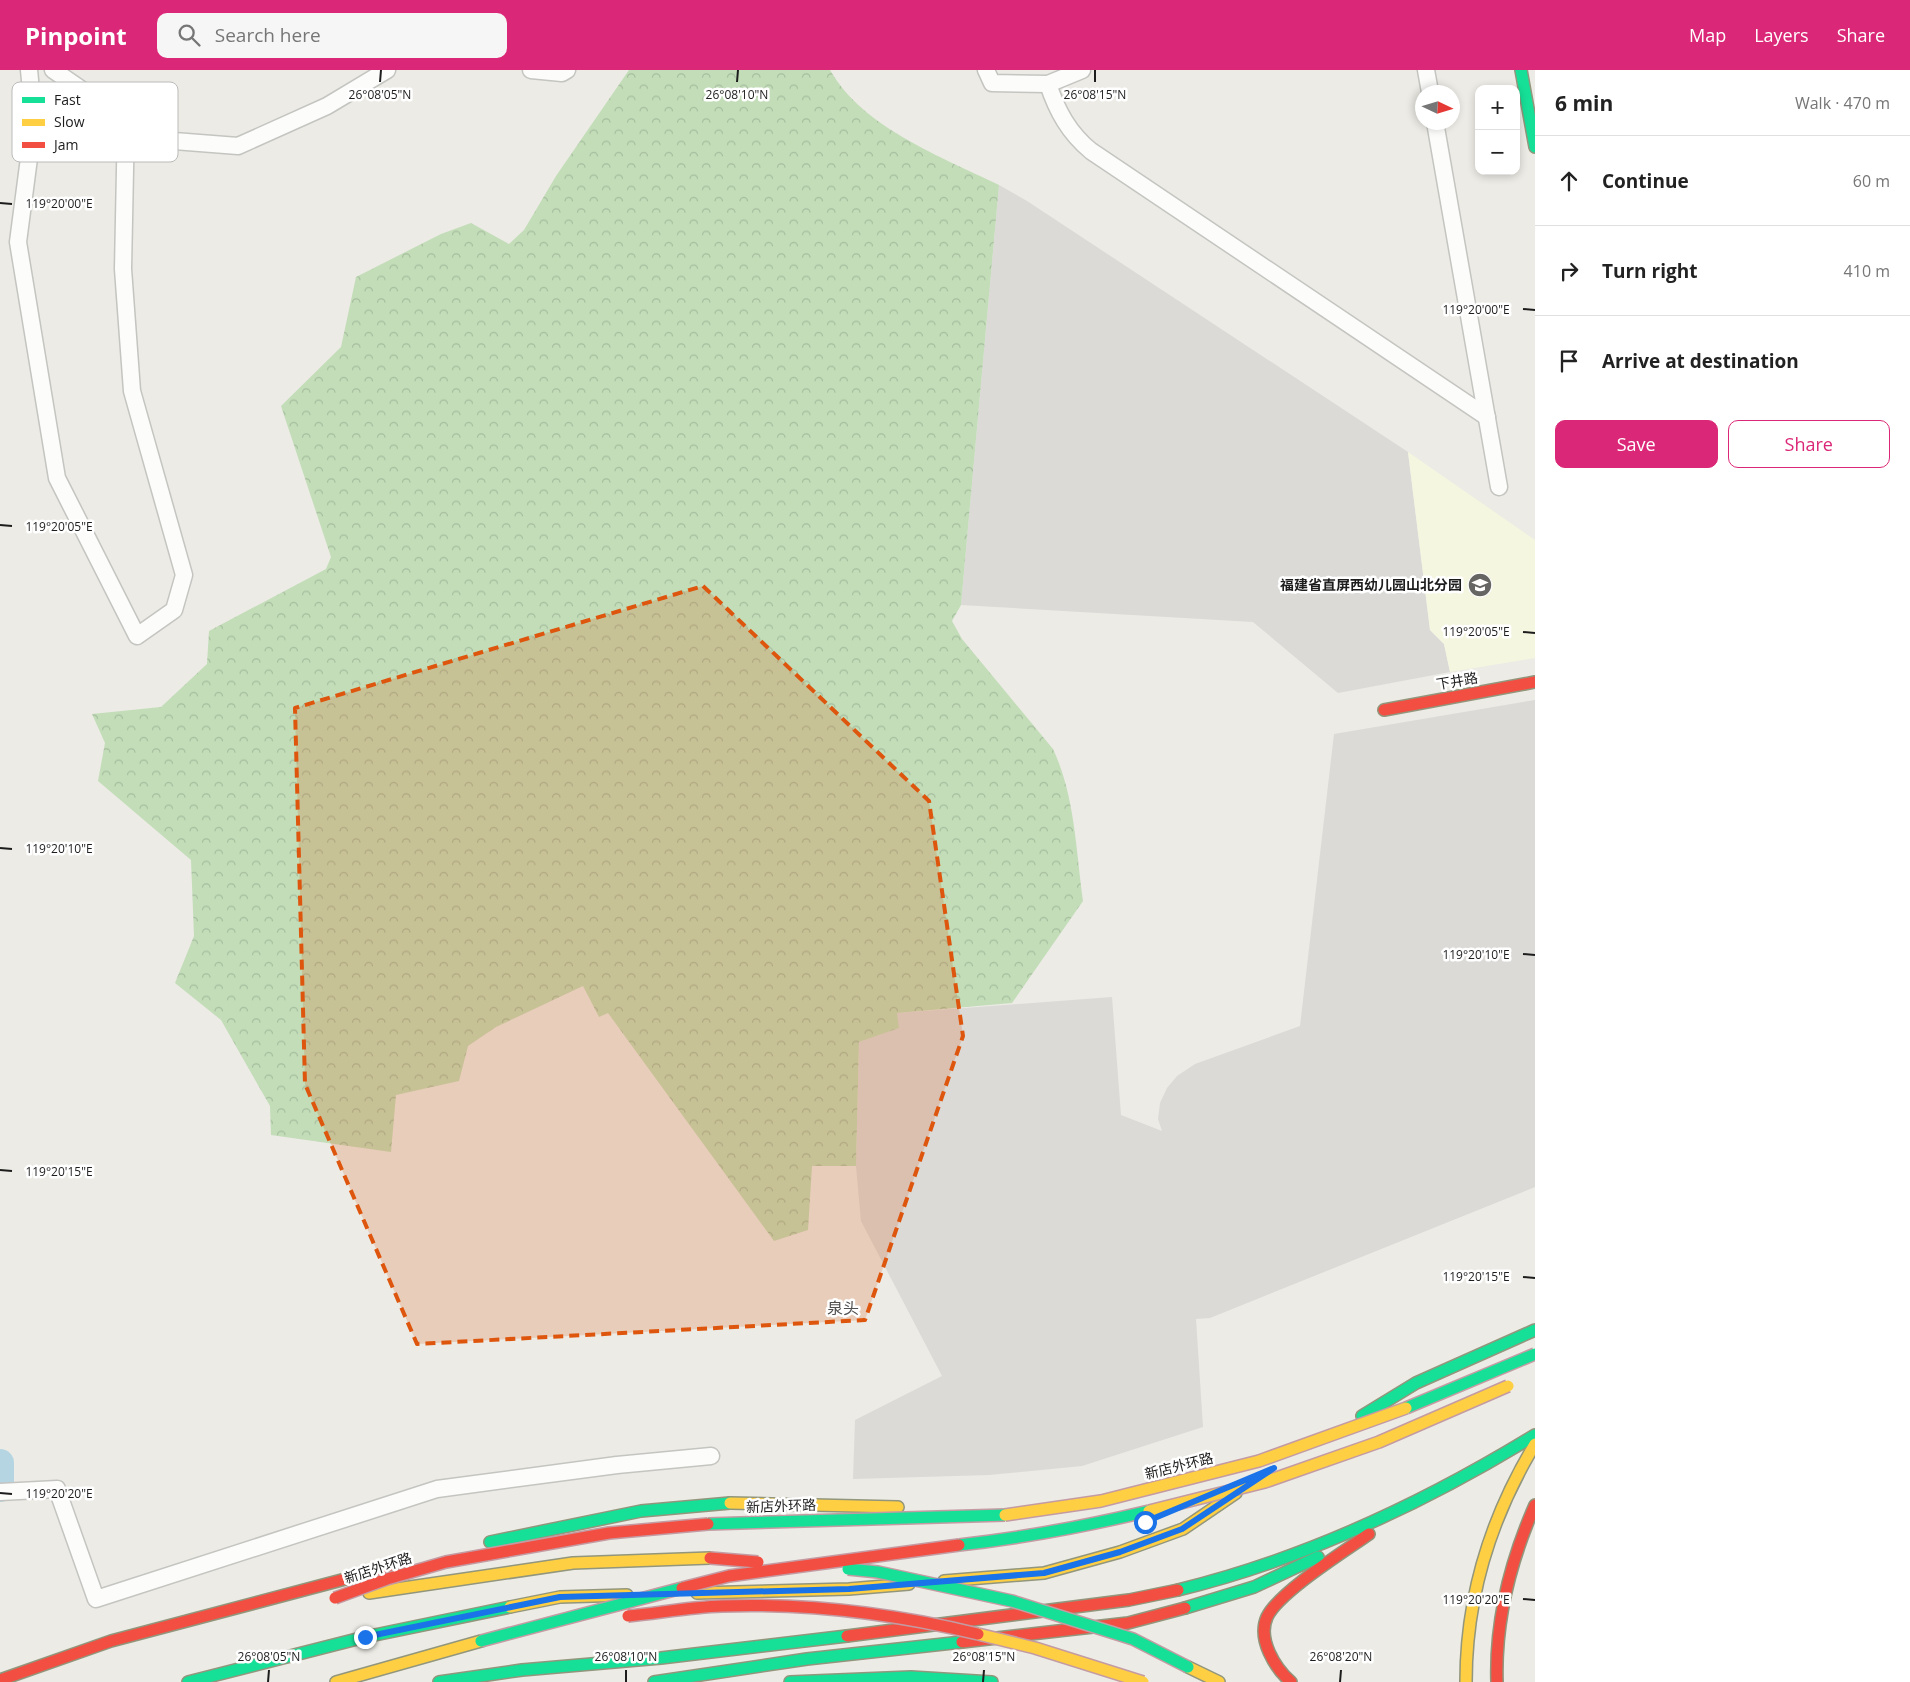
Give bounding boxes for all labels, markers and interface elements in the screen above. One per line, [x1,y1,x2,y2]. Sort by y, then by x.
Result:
search box [157,13,507,58]
text: Pinpoint [25,19,127,52]
icon: search [175,21,203,49]
text: Search here [215,22,321,48]
text: Map [1689,23,1726,47]
text: Layers [1754,23,1809,47]
text: Share [1837,23,1885,47]
legend [12,82,178,162]
north arrow [1415,85,1460,130]
map controls [1475,85,1520,175]
button: + [1475,85,1520,130]
text: 26°08'05"N [349,86,411,103]
text: 26°08'10"N [706,86,768,103]
text: 26°08'15"N [1064,86,1126,103]
text: 6 min [1555,89,1613,117]
text: Fast [54,90,81,109]
text: Walk · 470 m [1795,92,1890,114]
text: Slow [54,112,85,131]
button: − [1475,130,1520,175]
text: Jam [52,135,79,154]
icon: ahead [1555,167,1583,195]
text: Continue [1602,168,1689,194]
text: 60 m [1853,170,1890,192]
text: 119°20'00"E [25,195,93,212]
icon: right [1555,257,1583,285]
text: Turn right [1602,258,1697,284]
text: 410 m [1844,260,1890,282]
text: 119°20'00"E [1442,301,1510,318]
icon: arrive [1555,347,1583,375]
text: Arrive at destination [1602,348,1799,374]
button: Save [1555,420,1718,468]
button: Share [1728,420,1890,468]
text: 119°20'05"E [25,518,93,535]
school or university icon: 福建省直屏西幼儿园山北分园 [1467,572,1493,598]
place label: 福建省直屏西幼儿园山北分园 [1280,575,1462,594]
text: 119°20'05"E [1442,623,1510,640]
street label: 下井路 [1435,668,1479,694]
text: 119°20'10"E [25,840,93,857]
text: 119°20'10"E [1442,946,1510,963]
text: 119°20'15"E [25,1163,93,1180]
text: 119°20'15"E [1442,1268,1510,1285]
district label: 泉头 [827,1297,859,1319]
street label: 新店外环路 [1143,1448,1215,1483]
text: 119°20'20"E [25,1485,93,1502]
street label: 新店外环路 [746,1495,816,1516]
route start [1134,1511,1157,1534]
street label: 新店外环路 [342,1548,414,1587]
text: 119°20'20"E [1442,1591,1510,1608]
route end [354,1626,377,1649]
text: 26°08'05"N [238,1648,300,1665]
text: 26°08'10"N [595,1648,657,1665]
text: 26°08'15"N [953,1648,1015,1665]
text: 26°08'20"N [1310,1648,1372,1665]

